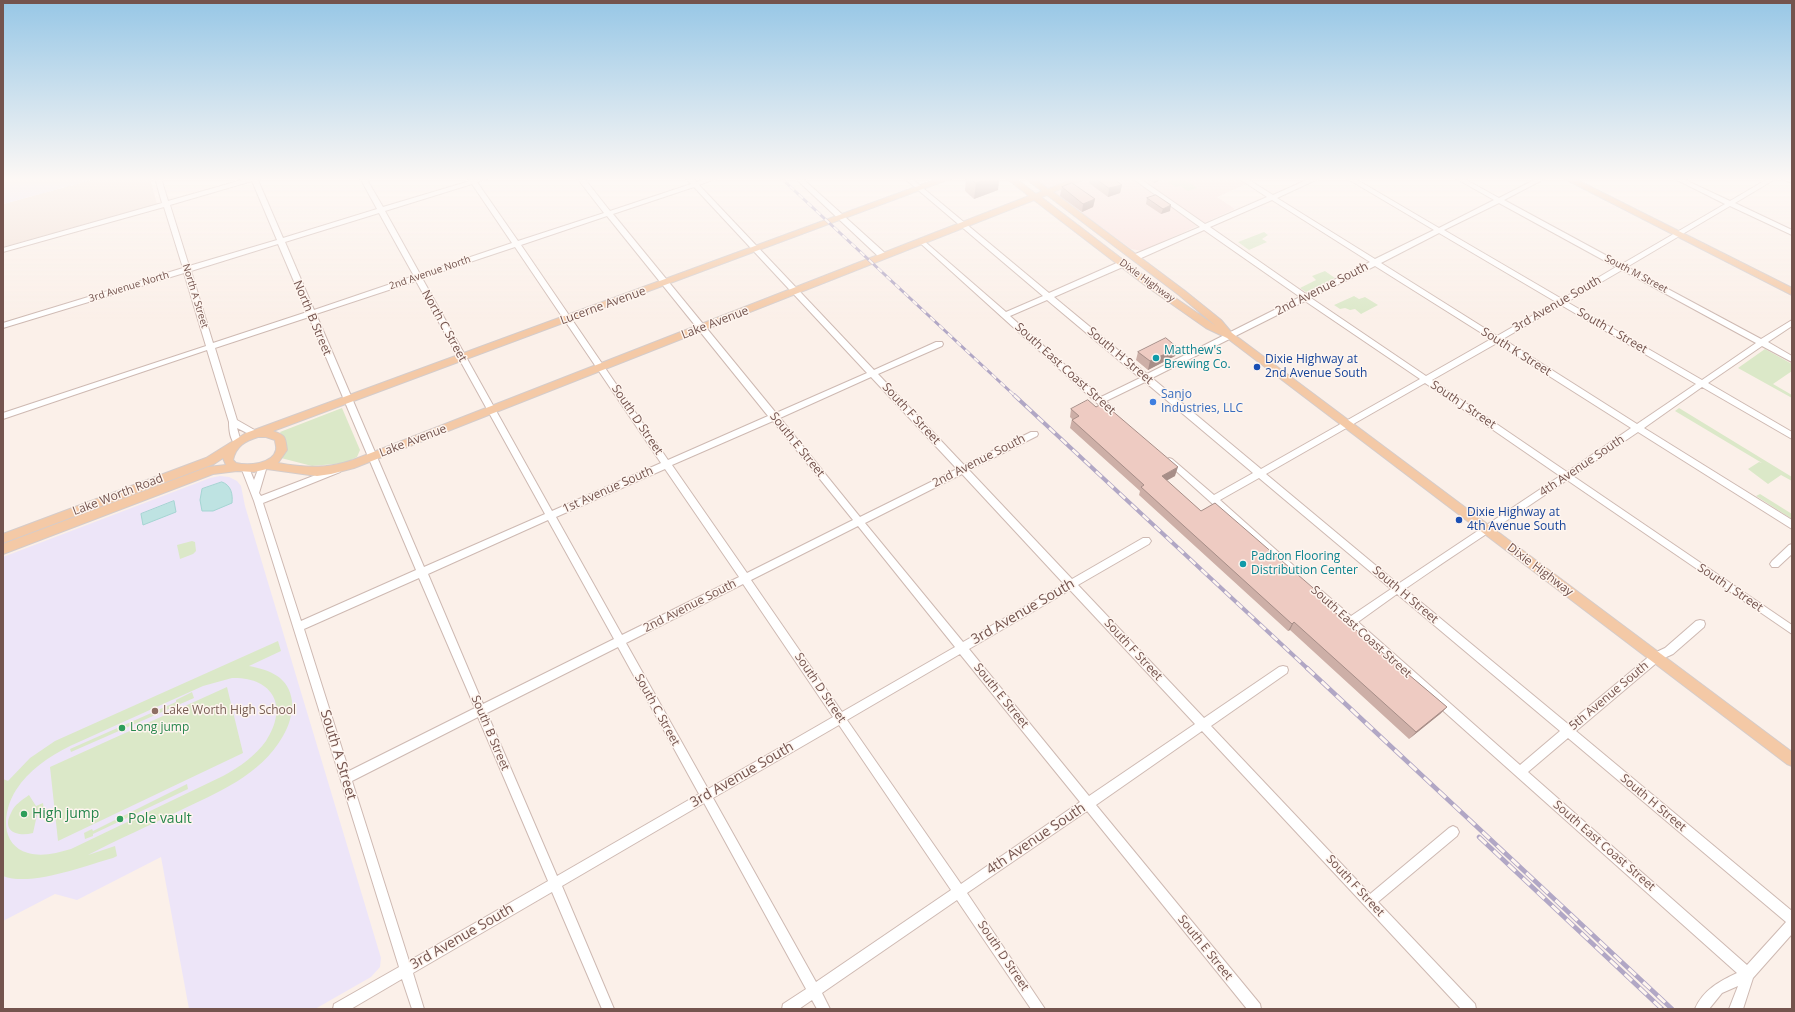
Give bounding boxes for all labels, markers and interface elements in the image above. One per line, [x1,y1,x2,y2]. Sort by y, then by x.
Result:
street label: South M Street [1603,252,1669,296]
street label: 2nd Avenue North [388,253,472,293]
street label: Dixie Highway [1117,257,1177,305]
street label: 2nd Avenue South [1273,259,1371,319]
street label: North A Street [180,262,210,330]
street label: 3rd Avenue North [87,269,171,305]
street label: 3rd Avenue South [1510,273,1604,335]
street label: North B Street [290,278,334,358]
street label: Lucerne Avenue [558,284,648,328]
street label: North C Street [418,287,470,365]
street label: Lake Avenue [679,304,751,342]
street label: South L Street [1574,305,1650,357]
street label: South East Coast Street [1012,320,1118,418]
street label: South H Street [1084,324,1156,388]
street label: South K Street [1478,325,1554,379]
place label: Matthew's Brewing Co. [1164,344,1231,372]
marker: Matthew's Brewing Co. [1151,353,1161,363]
place label: Dixie Highway at 2nd Avenue South [1265,353,1367,381]
marker: Dixie Highway at 2nd Avenue South [1252,362,1262,372]
street label: South J Street [1428,378,1498,432]
street label: South F Street [879,380,943,448]
street label: South D Street [608,382,666,458]
place label: Sanjo Industries, LLC [1161,388,1243,416]
marker: Sanjo Industries, LLC [1148,397,1158,407]
street label: South E Street [766,410,828,480]
street label: Lake Avenue [377,422,449,460]
street label: 2nd Avenue South [930,431,1028,491]
street label: 4th Avenue South [1537,432,1627,500]
street label: 1st Avenue South [560,464,656,516]
street label: Lake Worth Road [71,471,165,519]
place label: Dixie Highway at 4th Avenue South [1467,506,1566,534]
marker: Dixie Highway at 4th Avenue South [1454,515,1464,525]
street label: Dixie Highway [1504,541,1576,599]
place label: Padron Flooring Distribution Center [1251,550,1358,578]
marker: Padron Flooring Distribution Center [1238,559,1248,569]
street label: South J Street [1695,561,1765,615]
street label: South H Street [1369,563,1441,627]
street label: 2nd Avenue South [641,576,739,636]
street label: 3rd Avenue South [968,576,1078,648]
street label: South East Coast Street [1308,583,1414,681]
street label: South F Street [1101,616,1165,684]
street label: South D Street [791,650,849,726]
street label: 5th Avenue South [1566,659,1652,733]
street label: South E Street [970,661,1032,731]
street label: South C Street [631,671,683,749]
street label: South B Street [468,693,512,773]
place label: Lake Worth High School [163,704,296,718]
marker: Lake Worth High School [150,706,160,716]
street label: South A Street [316,708,360,802]
place label: Long jump [130,721,189,735]
marker: Long jump [117,723,127,733]
street label: 3rd Avenue South [687,739,797,811]
street label: South H Street [1617,771,1689,835]
street label: South East Coast Street [1550,798,1658,894]
street label: 4th Avenue South [983,800,1089,878]
place label: High jump [32,806,99,822]
marker: High jump [19,809,29,819]
place label: Pole vault [128,811,192,827]
marker: Pole vault [115,814,125,824]
street label: South F Street [1323,852,1387,920]
street label: 3rd Avenue South [407,901,517,973]
street label: South E Street [1174,913,1236,983]
street label: South D Street [974,918,1032,994]

